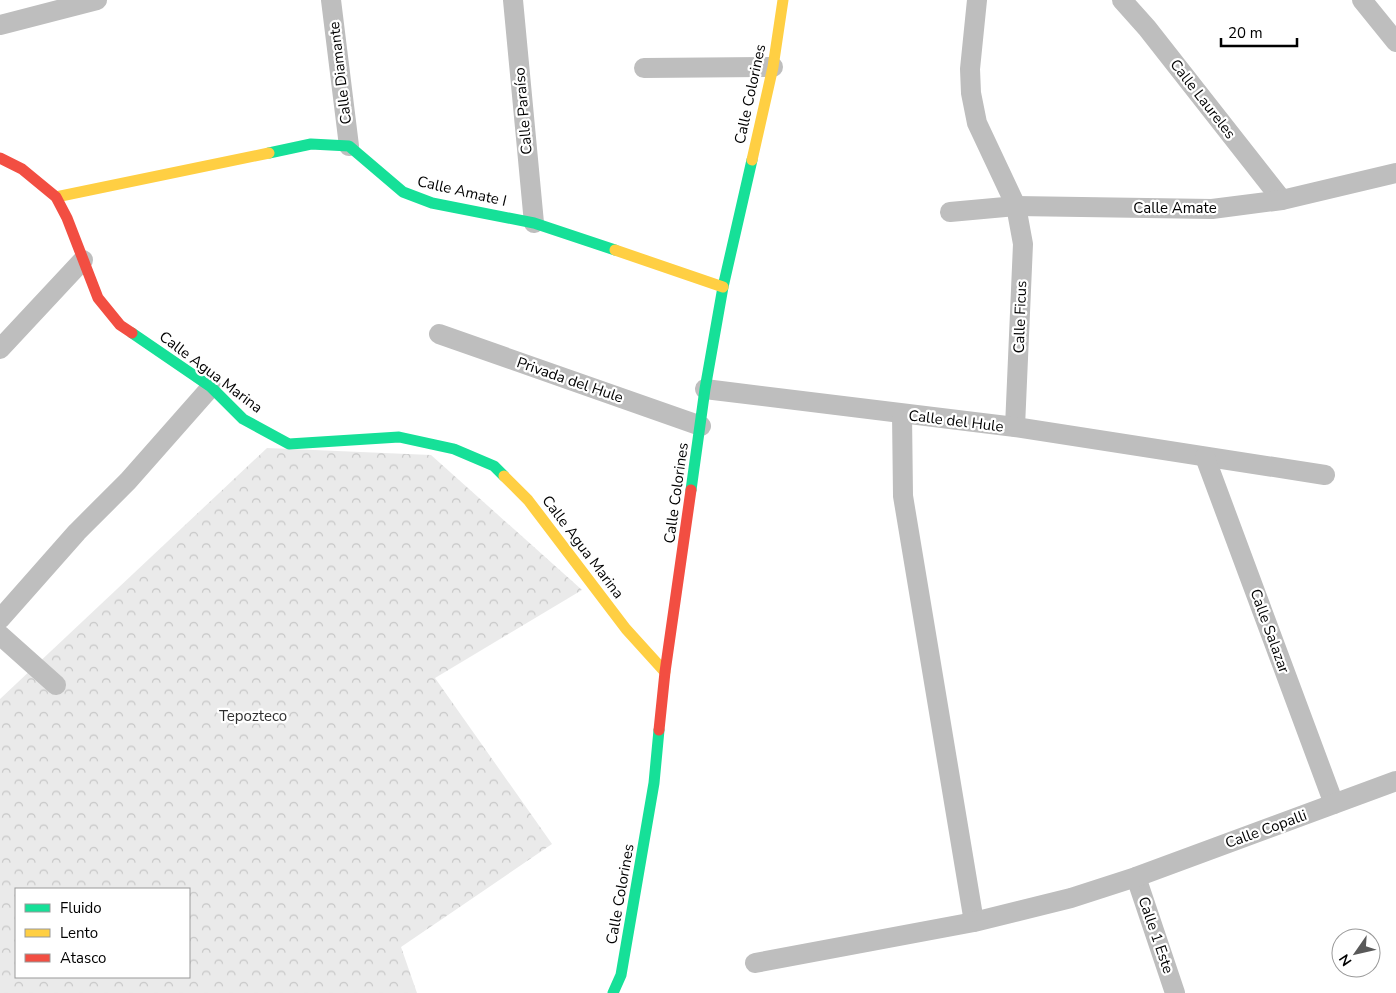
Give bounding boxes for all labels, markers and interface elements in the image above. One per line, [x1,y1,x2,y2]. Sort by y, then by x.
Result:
scale bar [1221,15,1297,47]
street label: Calle Diamante [324,20,356,126]
text: 20 m [1228,23,1263,43]
street label: Calle Colorines [730,42,770,146]
street label: Calle Laureles [1166,55,1240,143]
street label: Calle Paraíso [509,66,537,156]
street label: Calle Amate I [415,171,509,211]
street label: Calle Amate [1133,198,1217,218]
street label: Calle Ficus [1009,280,1031,354]
street label: Calle Agua Marina [155,327,267,417]
street label: Privada del Hule [514,352,626,408]
street label: Calle del Hule [907,405,1005,437]
street label: Calle Colorines [659,441,693,545]
street label: Calle Agua Marina [538,491,628,603]
street label: Calle Salazar [1246,586,1295,676]
park label: Tepozteco [219,706,287,726]
street label: Calle Copalli [1222,805,1310,853]
street label: Calle Colorines [601,842,639,946]
legend [15,888,190,978]
street label: Calle 1 Este [1133,894,1179,976]
text: Fluido [60,898,102,918]
text: Lento [60,923,98,943]
north arrow [1331,928,1381,978]
text: Atasco [60,948,106,968]
text: N [1335,950,1356,970]

